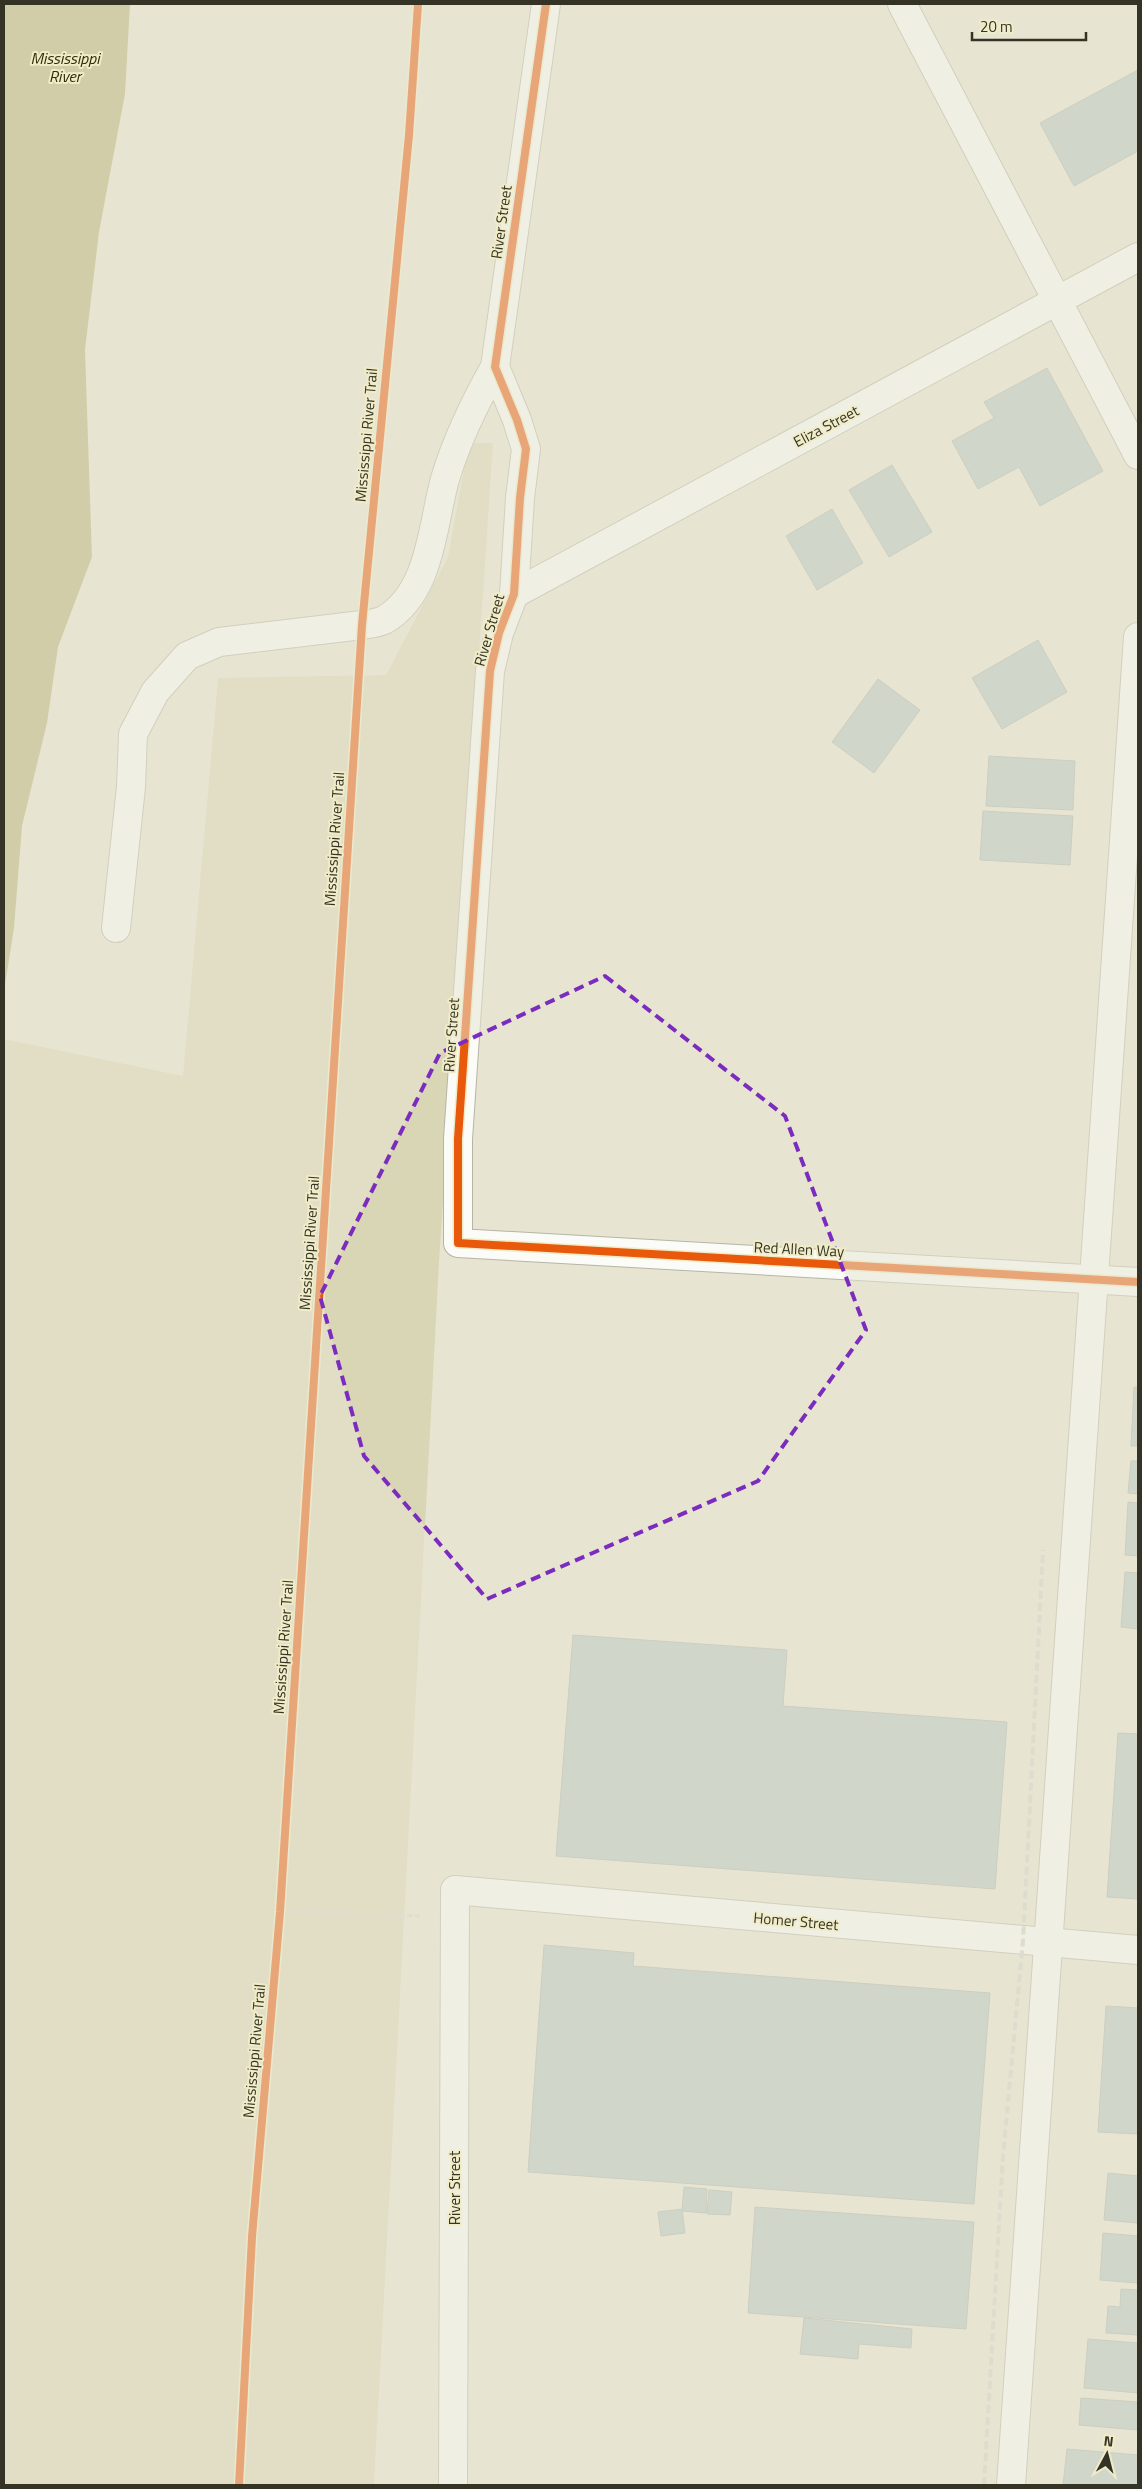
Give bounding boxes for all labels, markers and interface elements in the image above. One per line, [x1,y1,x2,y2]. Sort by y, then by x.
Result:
scale bar [972,10,1086,42]
text: 20 m [980,15,1013,38]
water label: Mississippi River [30,46,101,88]
street label: River Street [484,183,518,260]
street label: Mississippi River Trail [349,367,383,503]
street label: Eliza Street [789,399,864,453]
street label: River Street [468,590,511,669]
street label: Mississippi River Trail [318,771,350,907]
street label: River Street [437,996,465,1073]
street label: Mississippi River Trail [293,1175,325,1311]
street label: Red Allen Way [753,1235,845,1263]
street label: Mississippi River Trail [267,1579,299,1715]
street label: Homer Street [753,1906,840,1936]
street label: Mississippi River Trail [237,1983,271,2119]
street label: River Street [443,2150,466,2225]
north arrow [1082,2429,1132,2479]
text: N [1103,2430,1115,2452]

